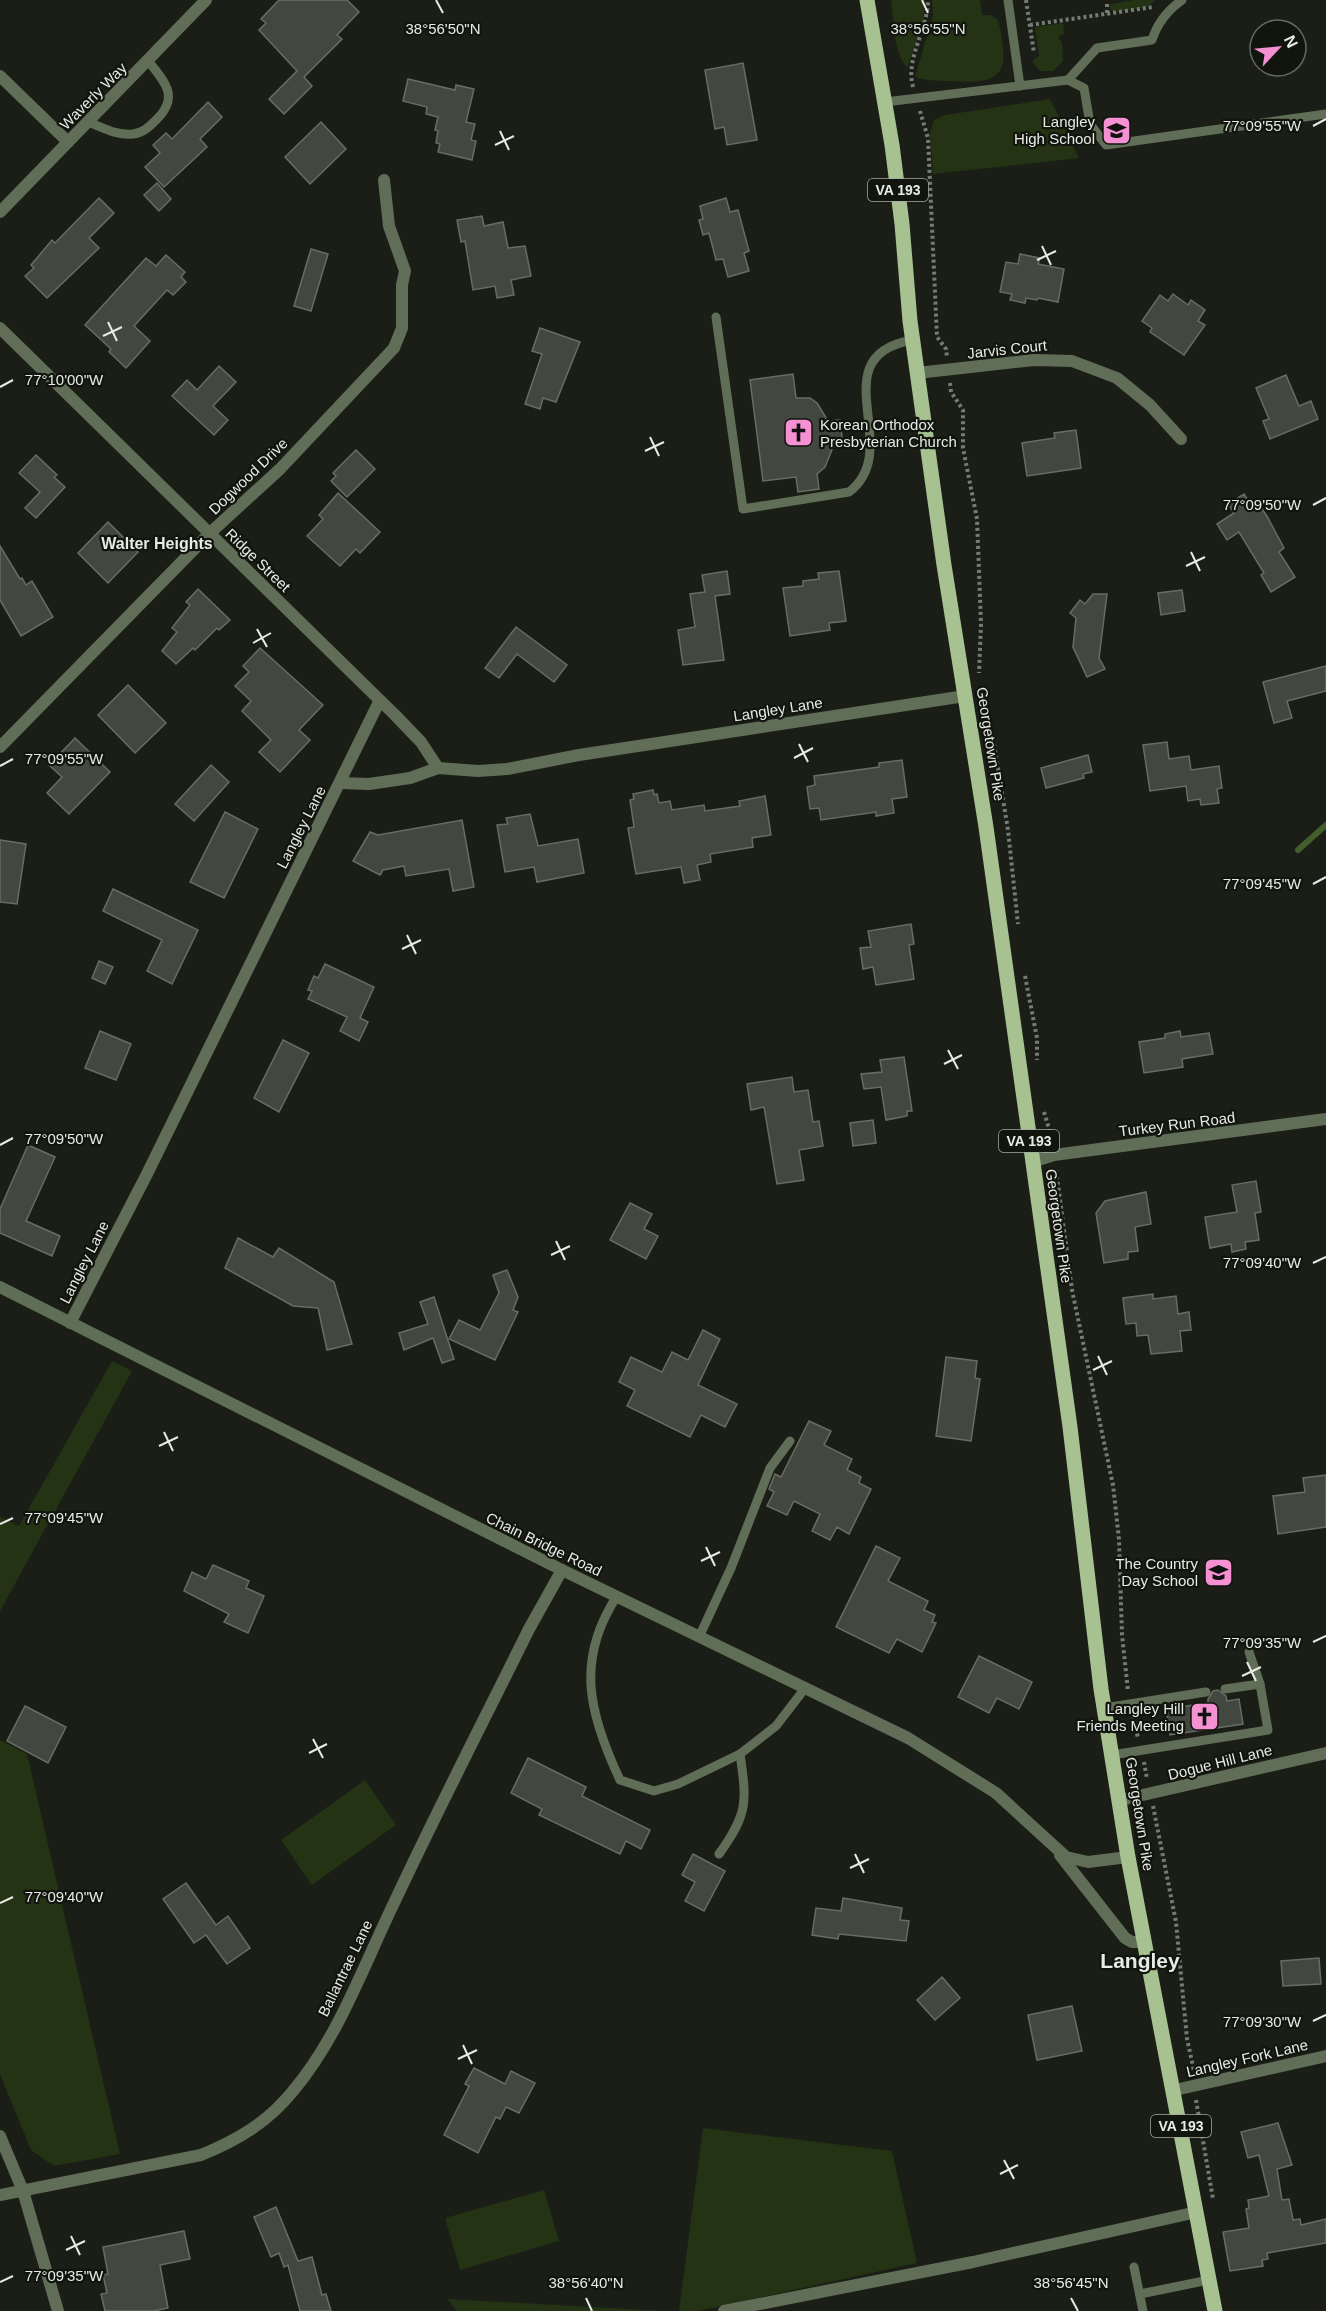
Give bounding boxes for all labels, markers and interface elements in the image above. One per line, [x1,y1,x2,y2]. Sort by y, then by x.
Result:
north arrow [1248,18,1308,78]
text: 38°56'50"N [405,20,481,37]
text: 38°56'55"N [890,20,966,37]
text: N [1281,33,1301,51]
street label: Waverly Way [56,59,130,133]
place label: Langley High School [1014,113,1095,147]
school or university icon: Langley High School [1100,114,1132,146]
text: 77°09'55"W [1223,117,1302,134]
road number: VA 193 [868,179,928,201]
street label: Jarvis Court [966,336,1048,362]
text: 77°10'00"W [25,371,104,388]
place label: Korean Orthodox Presbyterian Church [820,416,957,450]
church icon: Korean Orthodox Presbyterian Church [783,417,815,449]
street label: Dogwood Drive [205,434,291,518]
text: 77°09'50"W [1223,496,1302,513]
street label: Ridge Street [222,525,294,596]
district label: Walter Heights [101,535,213,552]
street label: Georgetown Pike [974,686,1008,802]
street label: Langley Lane [732,694,824,724]
text: 77°09'55"W [25,750,104,767]
street label: Langley Lane [273,783,329,871]
text: 77°09'45"W [1223,875,1302,892]
street label: Turkey Run Road [1118,1108,1236,1140]
text: 77°09'50"W [25,1130,104,1147]
road number: VA 193 [999,1130,1059,1152]
street label: Georgetown Pike [1043,1168,1075,1284]
street label: Langley Lane [56,1218,112,1306]
text: 77°09'40"W [1223,1254,1302,1271]
text: 77°09'45"W [25,1509,104,1526]
street label: Chain Bridge Road [483,1509,605,1579]
place label: The Country Day School [1115,1555,1198,1589]
school or university icon: The Country Day School [1203,1556,1235,1588]
text: 77°09'35"W [1223,1634,1302,1651]
place label: Langley Hill Friends Meeting [1076,1700,1184,1734]
church icon: Langley Hill Friends Meeting [1189,1701,1221,1733]
street label: Dogue Hill Lane [1166,1741,1274,1783]
street label: Georgetown Pike [1123,1756,1157,1872]
text: 77°09'40"W [25,1888,104,1905]
street label: Ballantrae Lane [314,1917,376,2019]
district label: Langley [1100,1949,1180,1972]
text: 77°09'30"W [1223,2013,1302,2030]
street label: Langley Fork Lane [1185,2036,1309,2080]
road number: VA 193 [1151,2115,1211,2137]
text: 77°09'35"W [25,2267,104,2284]
text: 38°56'40"N [548,2274,624,2291]
text: 38°56'45"N [1033,2274,1109,2291]

